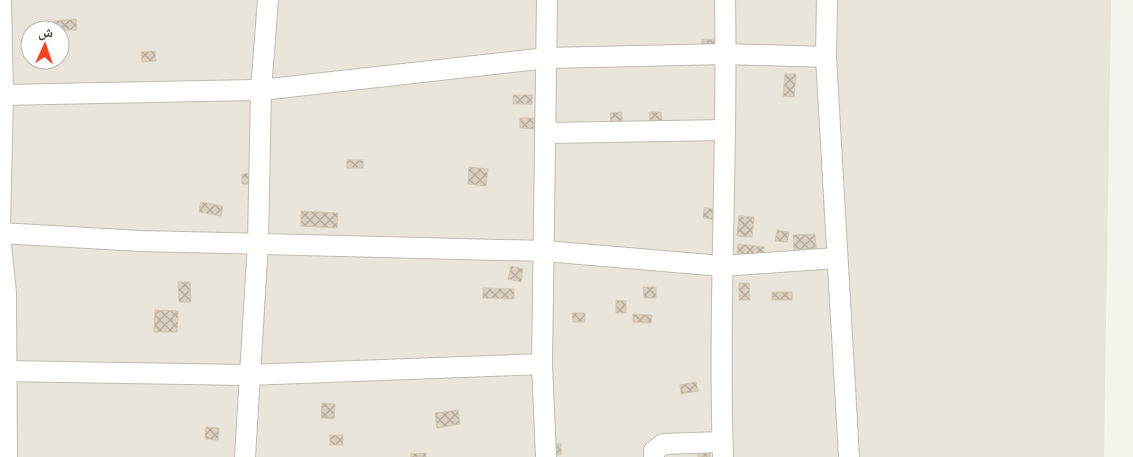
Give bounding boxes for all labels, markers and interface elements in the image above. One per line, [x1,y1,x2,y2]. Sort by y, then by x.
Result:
north arrow [20,20,70,70]
text: ش [38,23,54,41]

